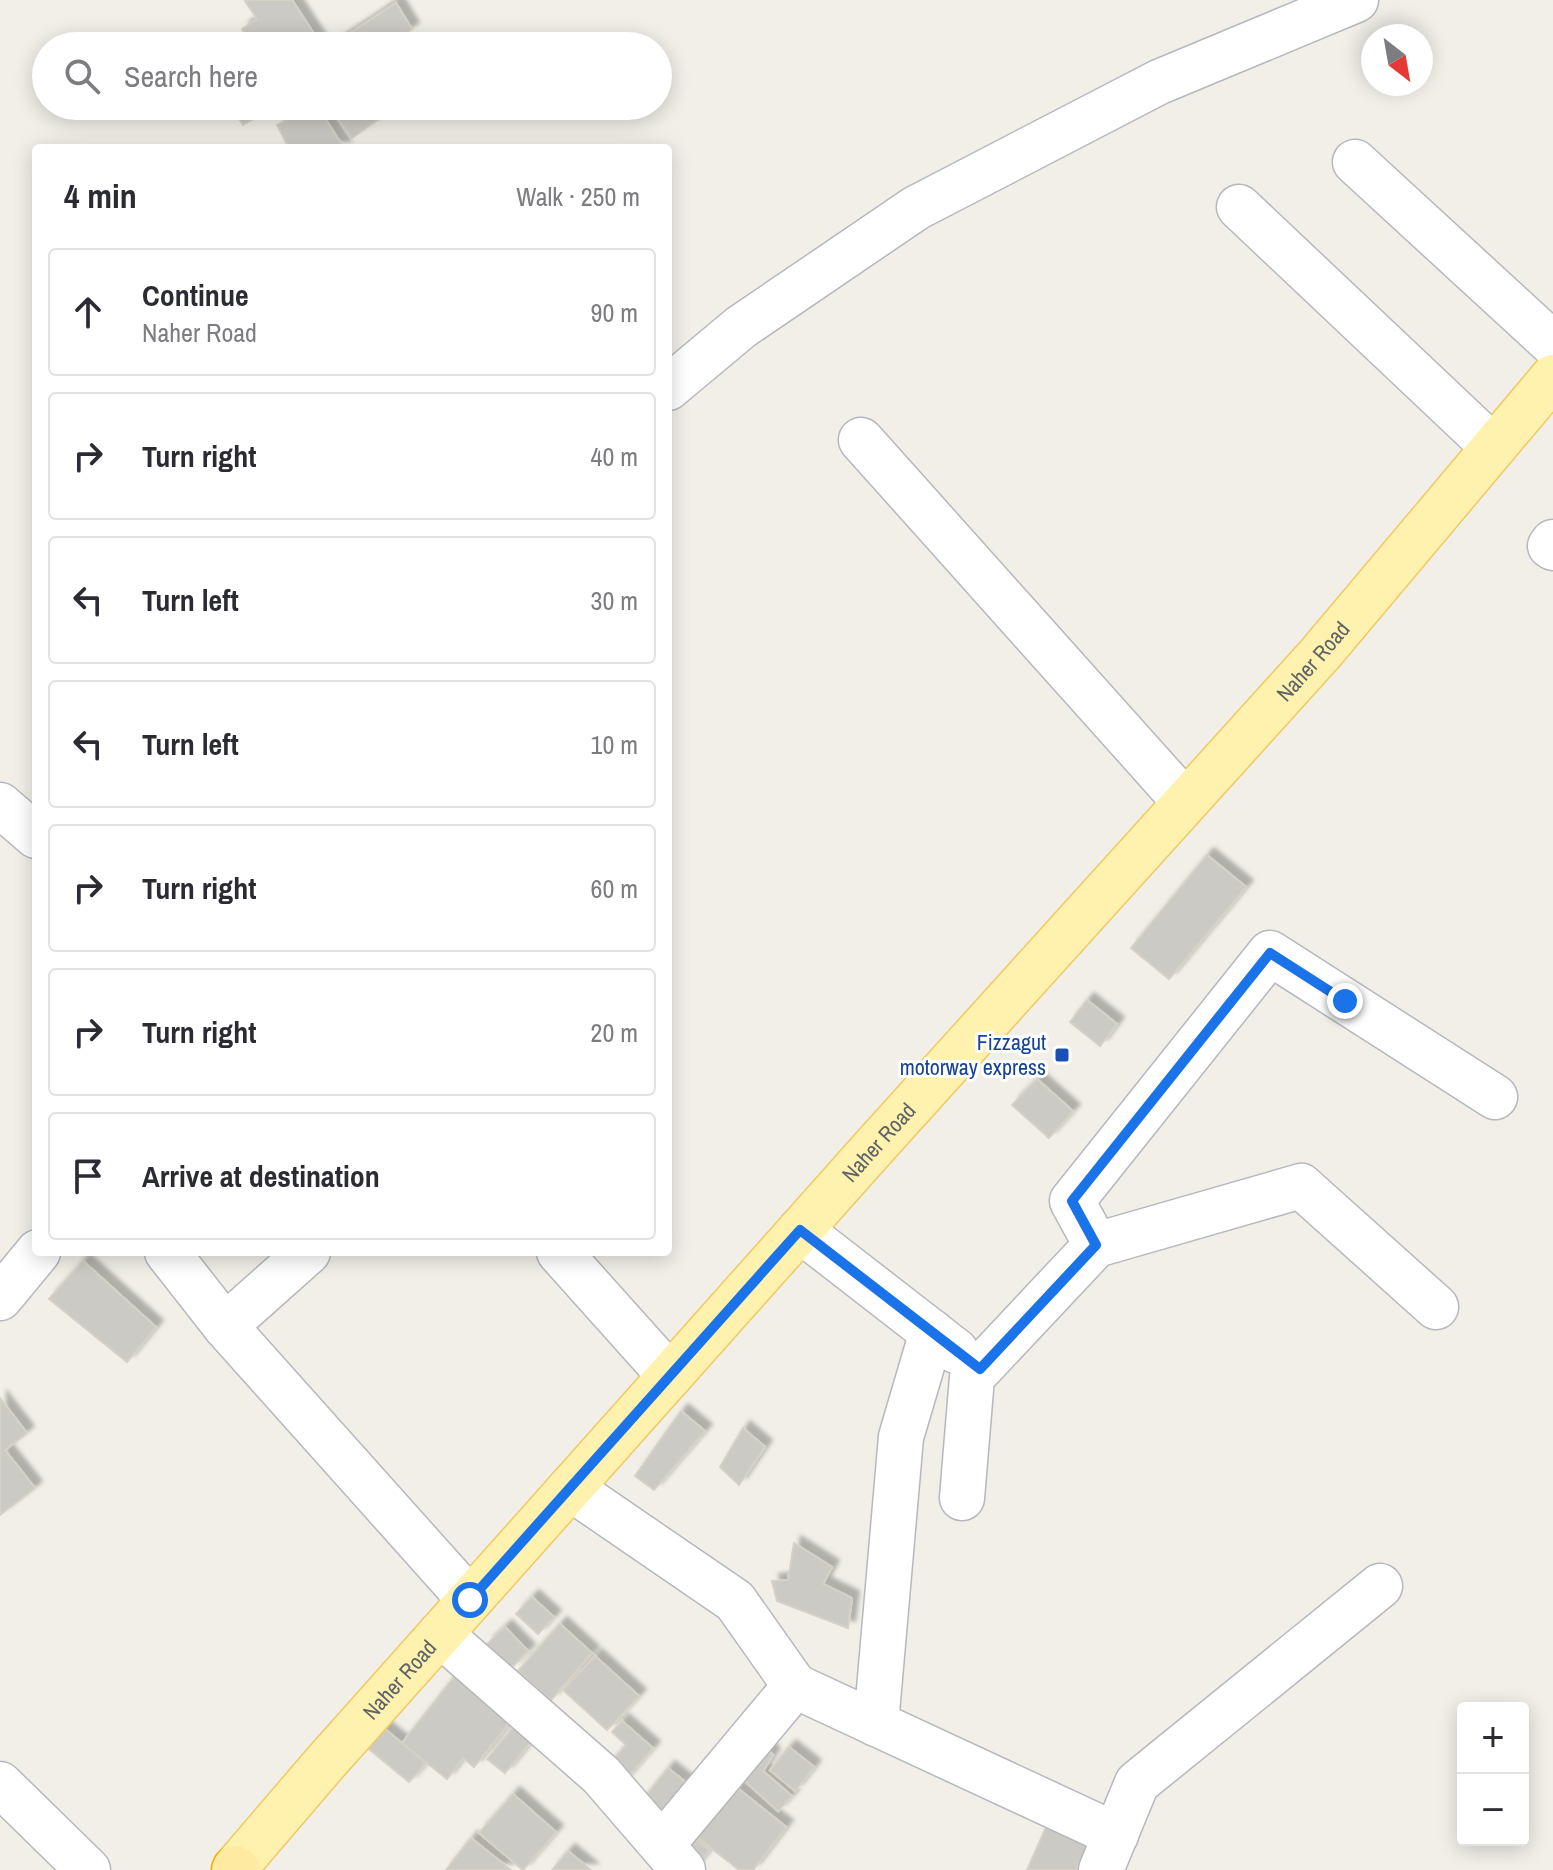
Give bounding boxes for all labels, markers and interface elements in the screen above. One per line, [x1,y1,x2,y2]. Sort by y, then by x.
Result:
north arrow [1361,24,1433,96]
search box [32,32,672,120]
icon: search [60,54,104,98]
text: Search here [124,56,258,96]
text: 4 min [64,173,137,219]
text: Walk · 250 m [516,179,640,214]
text: Continue [142,275,249,315]
icon: ahead [66,290,110,334]
text: 90 m [591,295,638,330]
text: Naher Road [142,315,257,350]
icon: right [66,434,110,478]
text: Turn right [142,436,256,476]
text: 40 m [591,439,638,474]
icon: left [66,578,110,622]
text: Turn left [142,580,239,620]
text: 30 m [591,583,638,618]
street label: Naher Road [1269,615,1356,708]
icon: left [66,722,110,766]
text: Turn left [142,724,239,764]
text: 10 m [591,727,638,762]
icon: right [66,866,110,910]
text: Turn right [142,868,256,908]
text: 60 m [591,871,638,906]
route end [1327,983,1363,1019]
icon: right [66,1010,110,1054]
text: Turn right [142,1012,256,1052]
text: 20 m [591,1015,638,1050]
place label: Fizzagut motorway express [900,1027,1046,1082]
marker: Fizzagut motorway express [1053,1046,1071,1064]
street label: Naher Road [835,1096,922,1188]
icon: arrive [66,1154,110,1198]
text: Arrive at destination [142,1156,380,1196]
route start [452,1582,488,1618]
street label: Naher Road [356,1633,443,1726]
map controls [1457,1702,1529,1846]
button: + [1457,1702,1529,1774]
button: − [1457,1774,1529,1846]

